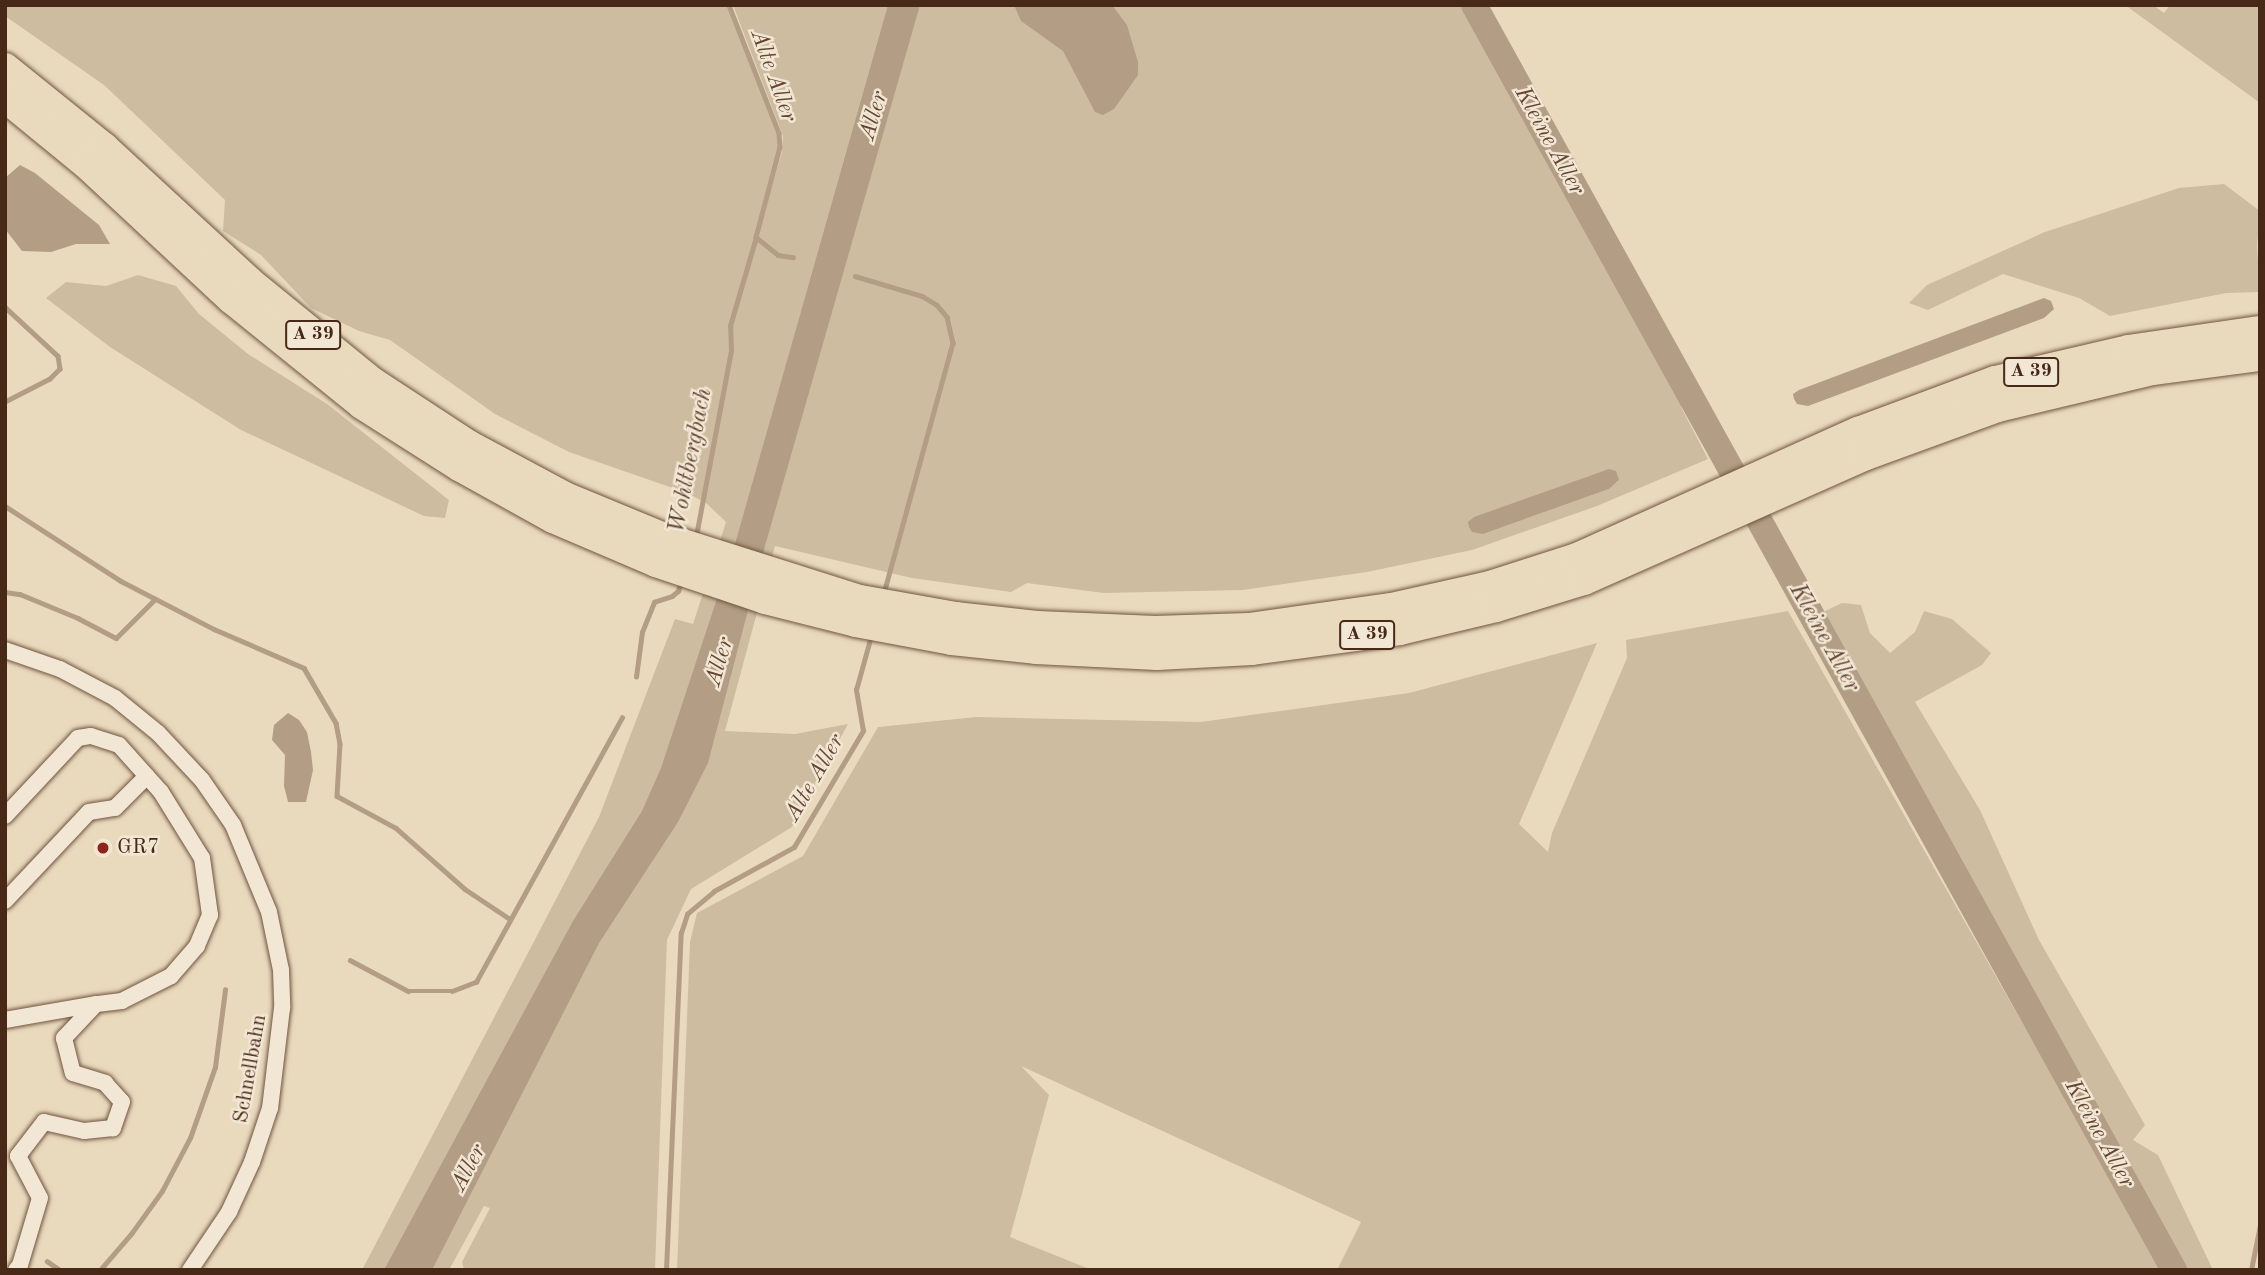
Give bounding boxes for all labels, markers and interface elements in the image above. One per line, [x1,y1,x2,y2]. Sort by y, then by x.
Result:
water label: Alte Aller [744,26,802,126]
water label: Kleine Aller [1508,82,1590,200]
water label: Aller [854,88,894,144]
road number: A 39 [285,320,341,350]
road number: A 39 [2003,356,2059,388]
water label: Wohltbergbach [663,386,719,536]
water label: Kleine Aller [1783,579,1865,697]
road number: A 39 [1339,620,1395,650]
water label: Aller [700,634,740,690]
water label: Alte Aller [779,730,851,826]
place label: GR7 [117,835,159,861]
marker: GR7 [95,840,111,856]
street label: Schnellbahn [229,1013,273,1125]
water label: Kleine Aller [2058,1075,2140,1193]
water label: Aller [445,1140,493,1196]

